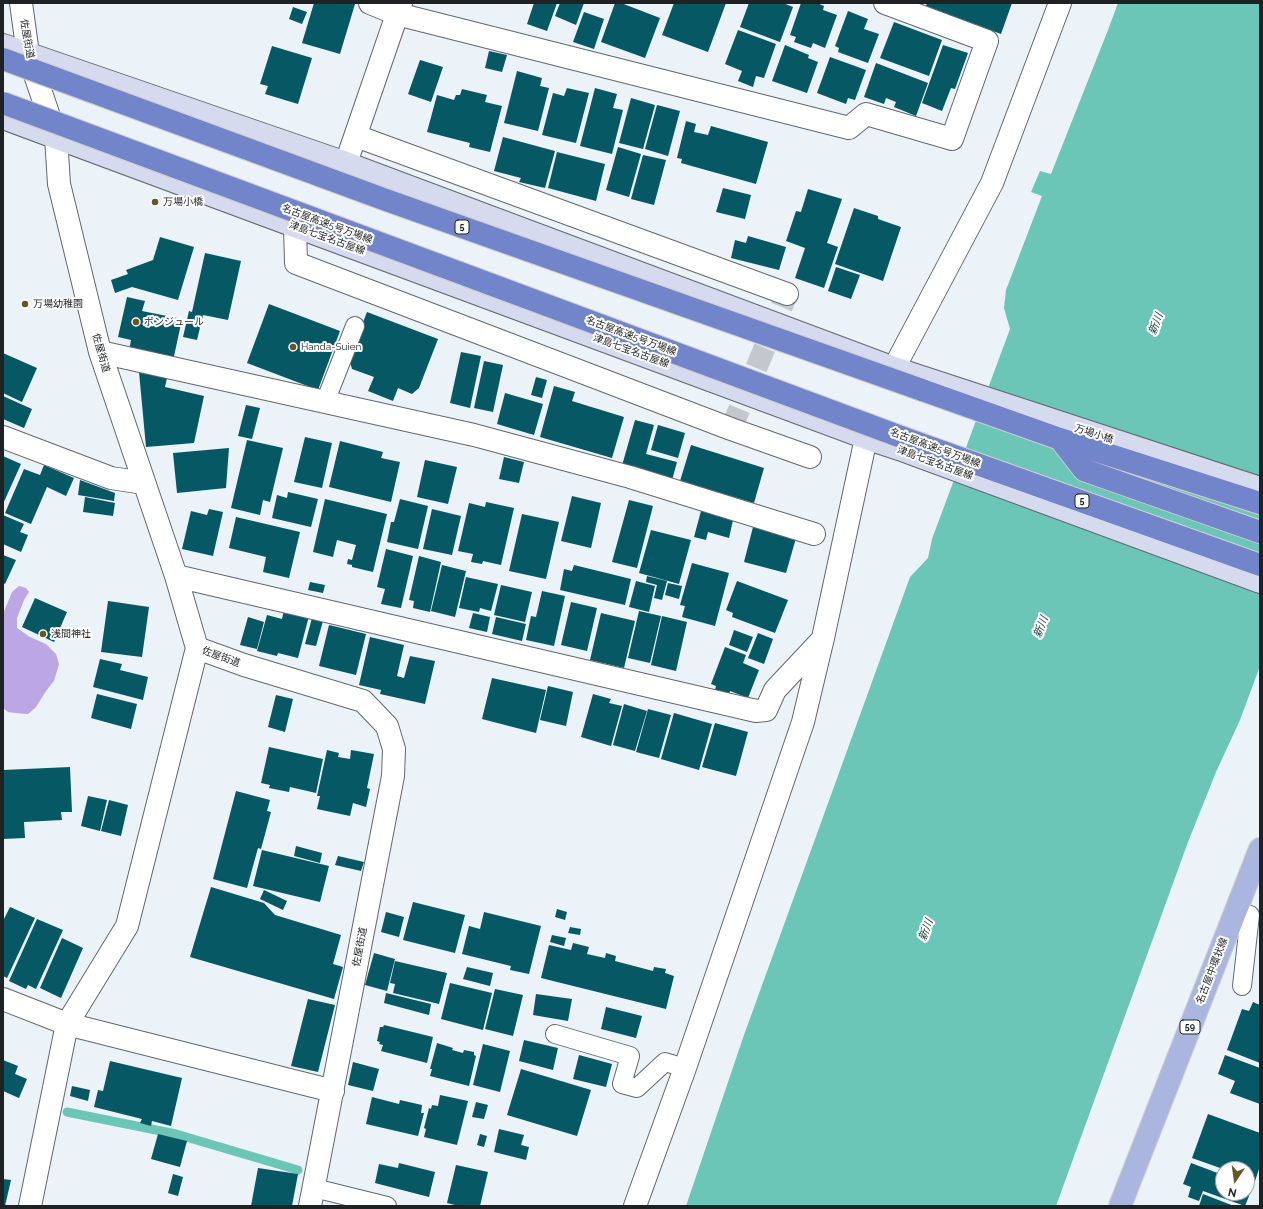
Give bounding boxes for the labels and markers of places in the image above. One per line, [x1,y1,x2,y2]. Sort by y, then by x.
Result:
place label: 万場小橋 [163,196,203,208]
marker: 万場小橋 [150,197,160,207]
place label: 万場幼稚園 [33,298,83,310]
marker: 万場幼稚園 [20,299,30,309]
place label: ボンジュール [144,316,204,328]
marker: ボンジュール [131,317,141,327]
place label: Handa-Suien [301,341,361,353]
marker: Handa-Suien [288,342,298,352]
place label: 浅間神社 [51,628,91,640]
marker: 浅間神社 [38,629,48,639]

